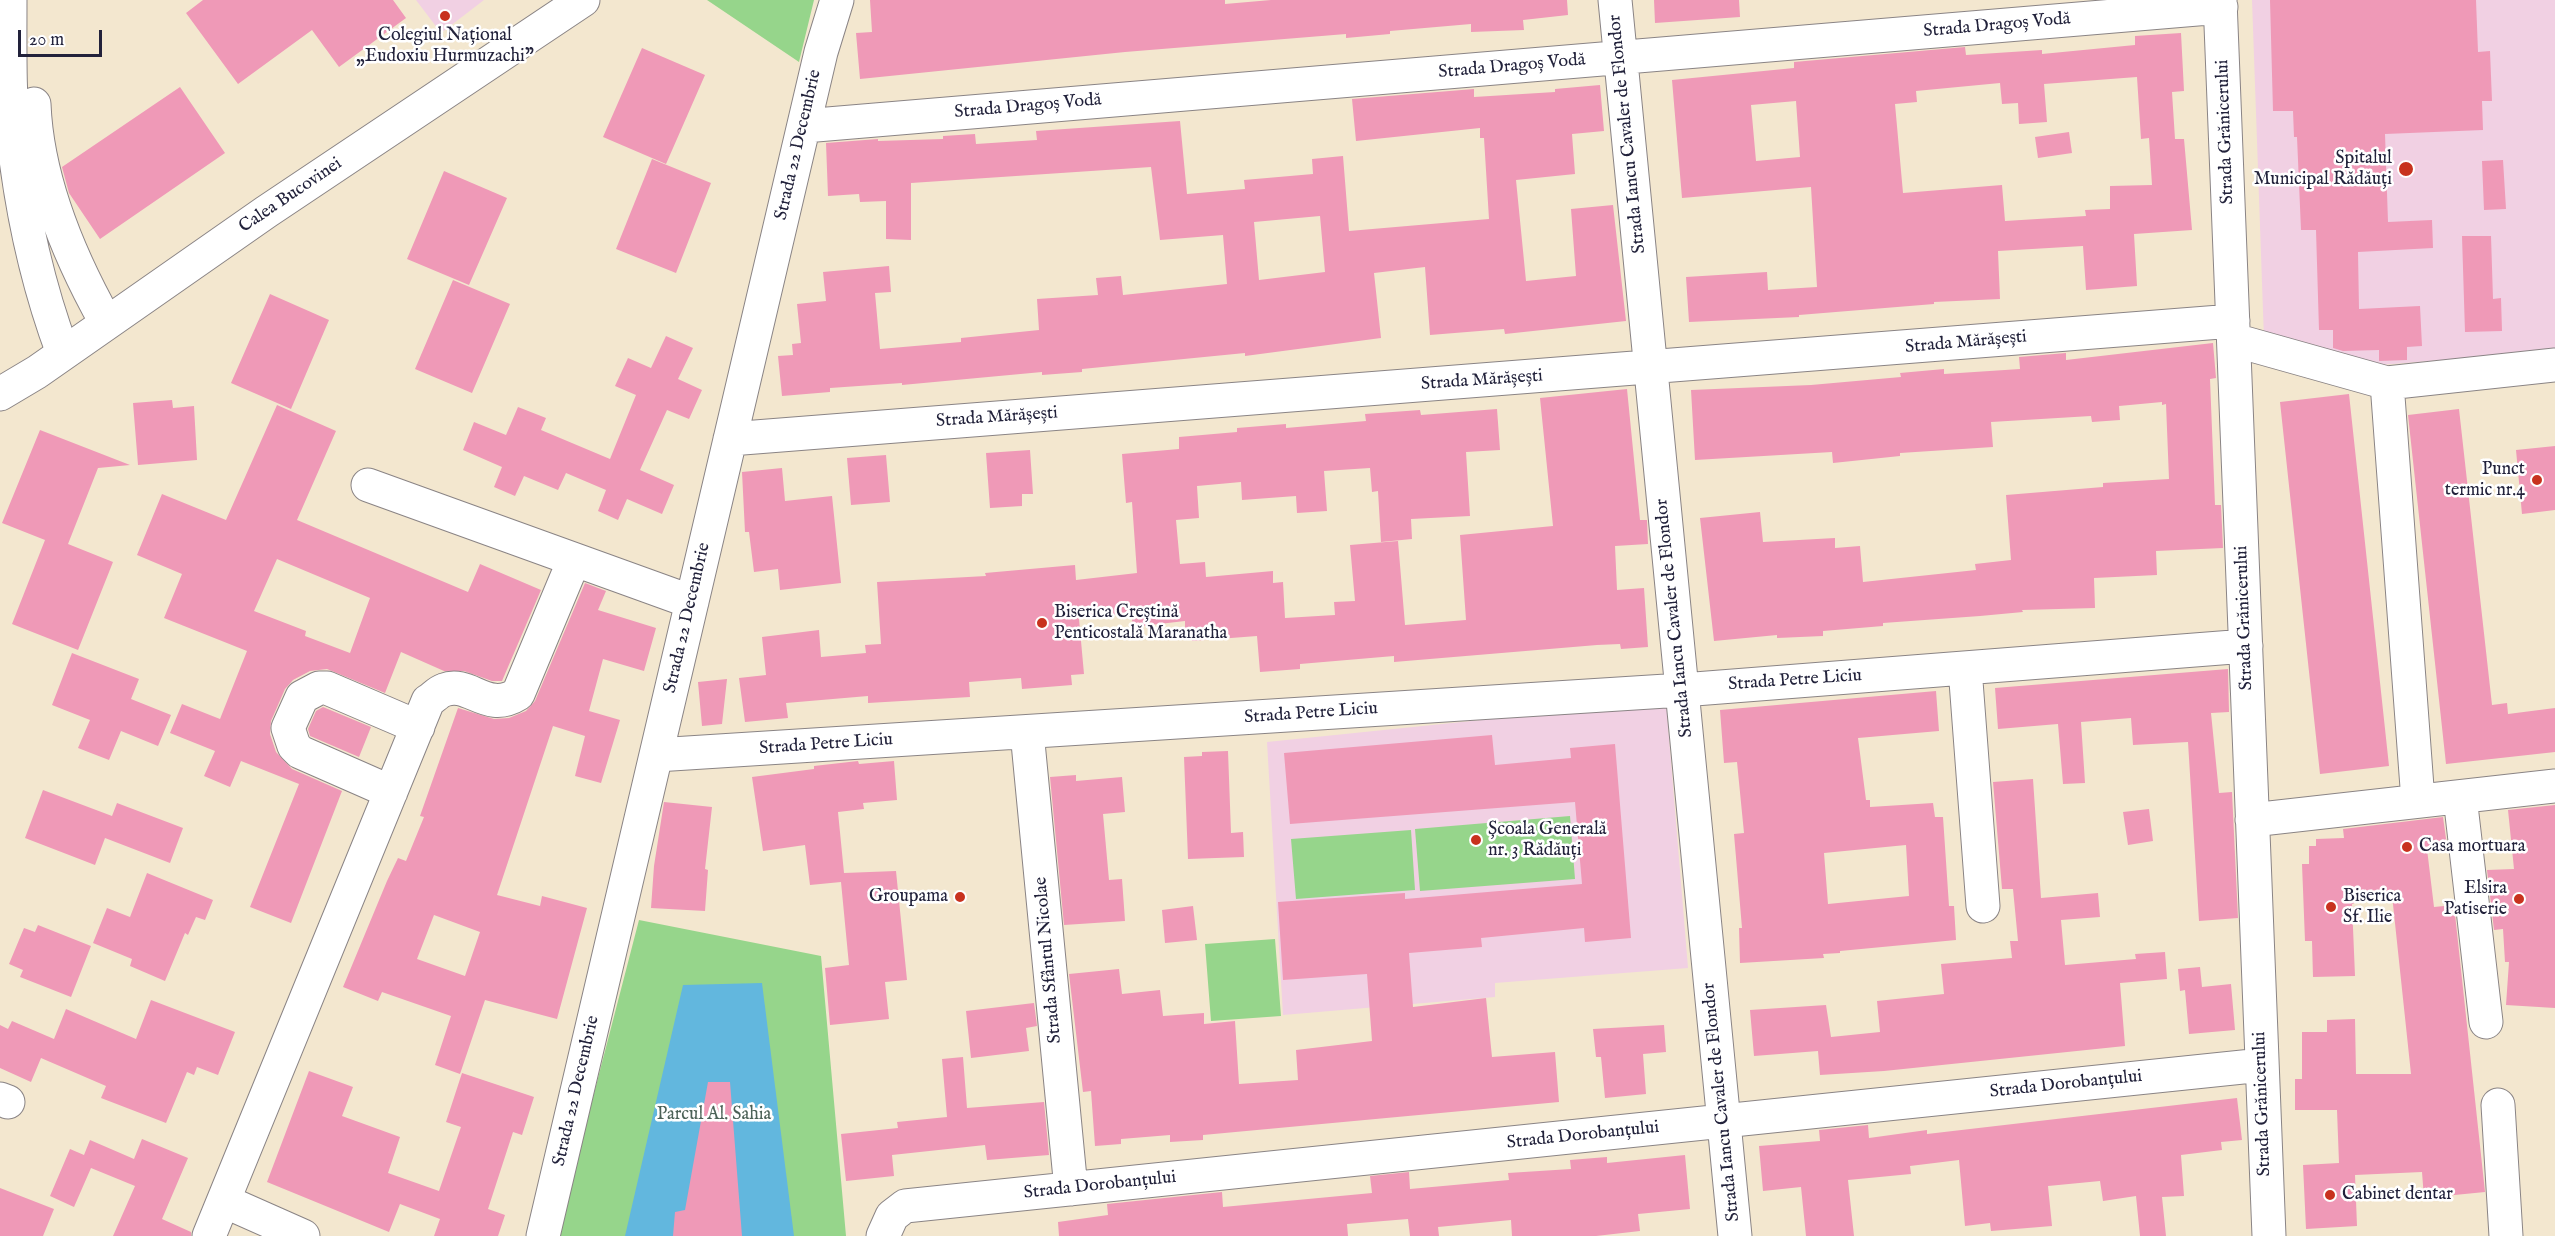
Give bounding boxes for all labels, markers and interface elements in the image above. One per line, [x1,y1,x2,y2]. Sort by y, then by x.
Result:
marker: Colegiul Național „Eudoxiu Hurmuzachi” [438,9,452,23]
street label: Strada Dragoș Vodă [1923,9,2071,43]
street label: Strada Iancu Cavaler de Flondor [1605,13,1651,255]
scale bar [21,18,105,56]
place label: Colegiul Național „Eudoxiu Hurmuzachi” [356,25,534,68]
text: 20 m [29,29,64,52]
street label: Strada Dragoș Vodă [1438,50,1586,84]
street label: Strada Grănicerului [2213,59,2239,205]
street label: Strada 22 Decembrie [771,68,827,222]
street label: Strada Dragoș Vodă [954,90,1102,124]
place label: Spitalul Municipal Rădăuți [2254,148,2392,190]
street label: Calea Bucovinei [235,154,347,238]
marker: Spitalul Municipal Rădăuți [2397,160,2415,178]
street label: Strada Mărășești [1904,327,2028,359]
street label: Strada Mărășești [1420,366,1544,396]
street label: Strada Mărășești [935,403,1059,433]
place label: Punct termic nr.4 [2445,459,2525,502]
marker: Punct termic nr.4 [2530,473,2544,487]
street label: Strada Iancu Cavaler de Flondor [1652,497,1698,739]
street label: Strada 22 Decembrie [660,541,716,695]
street label: Strada Grănicerului [2232,545,2258,691]
place label: Biserica Creștină Penticostală Maranatha [1054,602,1227,644]
marker: Biserica Creștină Penticostală Maranatha [1035,616,1049,630]
street label: Strada Petre Liciu [1727,666,1863,696]
street label: Strada Petre Liciu [1243,699,1379,729]
street label: Strada Petre Liciu [758,730,894,760]
place label: Școala Generală nr. 3 Rădăuți [1488,819,1607,862]
marker: Școala Generală nr. 3 Rădăuți [1469,833,1483,847]
place label: Casa mortuara [2419,836,2525,858]
marker: Casa mortuara [2400,840,2414,854]
street label: Strada Sfântul Nicolae [1031,876,1067,1044]
place label: Elsira Patiserie [2444,878,2507,920]
place label: Groupama [869,886,948,908]
place label: Biserica Sf. Ilie [2343,886,2401,928]
marker: Groupama [953,890,967,904]
marker: Elsira Patiserie [2512,892,2526,906]
marker: Biserica Sf. Ilie [2324,900,2338,914]
street label: Strada Iancu Cavaler de Flondor [1699,981,1745,1223]
street label: Strada 22 Decembrie [549,1014,605,1168]
street label: Strada Grănicerului [2250,1031,2276,1177]
street label: Strada Dorobanțului [1989,1066,2143,1104]
park label: Parcul Al. Sahia [657,1104,771,1126]
street label: Strada Dorobanțului [1506,1117,1660,1155]
street label: Strada Dorobanțului [1023,1167,1177,1205]
place label: Cabinet dentar [2342,1184,2453,1206]
marker: Cabinet dentar [2323,1188,2337,1202]

